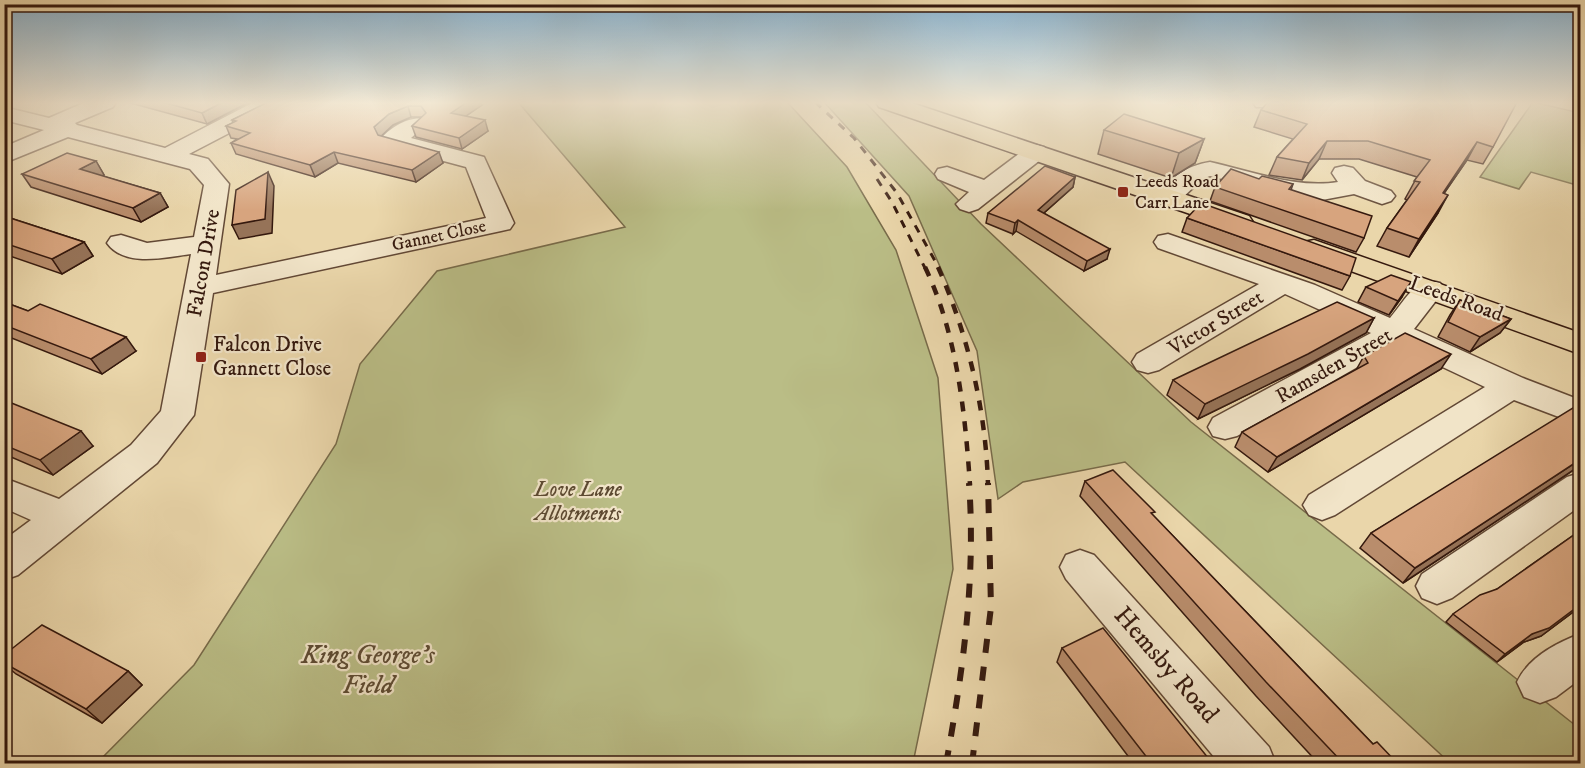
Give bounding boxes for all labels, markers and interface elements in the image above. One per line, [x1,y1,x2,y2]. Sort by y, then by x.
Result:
place label: Leeds Road Carr Lane [1135,171,1219,214]
marker: Leeds Road Carr Lane [1116,185,1130,199]
street label: Falcon Drive [182,207,226,319]
street label: Gannet Close [390,215,488,257]
street label: Leeds Road [1406,270,1507,328]
street label: Victor Street [1163,284,1269,362]
street label: Ramsden Street [1271,322,1397,410]
place label: Falcon Drive Gannett Close [213,332,332,382]
marker: Falcon Drive Gannett Close [194,350,208,364]
park label: Love Lane Allotments [533,477,623,527]
street label: Hemsby Road [1106,600,1226,730]
park label: King George's Field [300,639,436,702]

